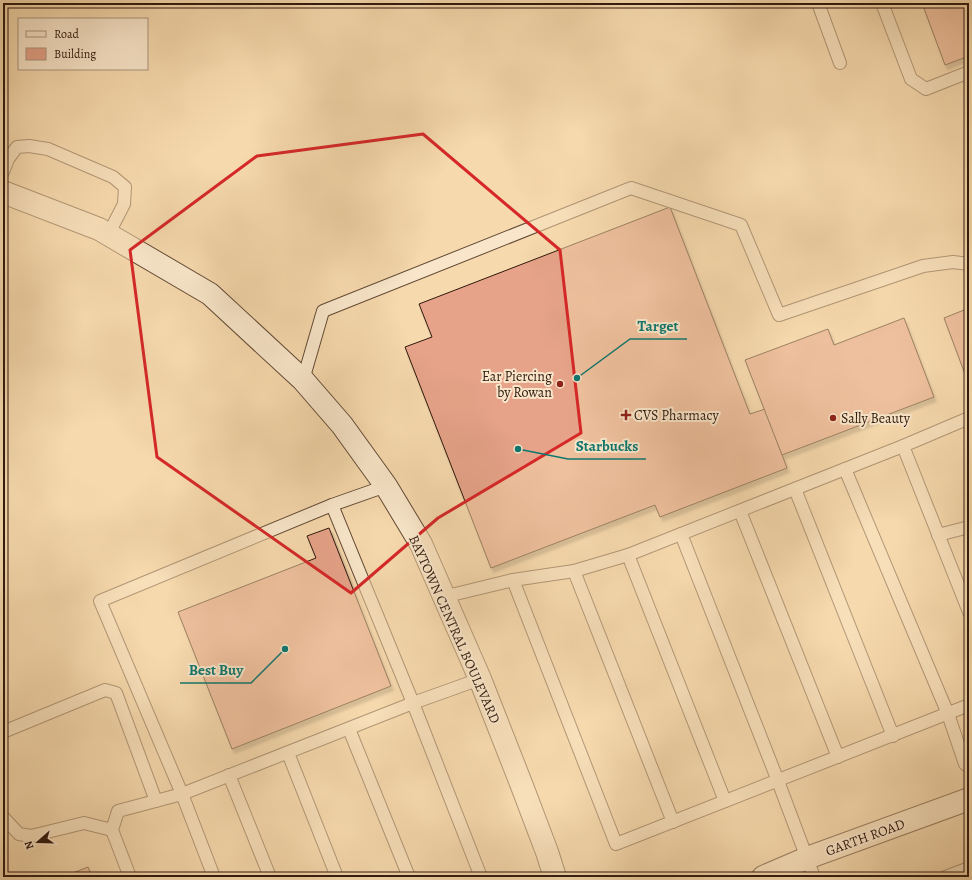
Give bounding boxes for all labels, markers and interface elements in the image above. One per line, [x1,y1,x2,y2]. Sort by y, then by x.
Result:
legend [18,18,148,70]
text: Road [54,26,80,42]
text: Building [54,46,96,62]
callout: Target [630,312,687,339]
text: Target [638,316,678,336]
place label: Ear Piercing by Rowan [482,367,552,402]
marker: Ear Piercing by Rowan [555,379,565,389]
place label: CVS Pharmacy [634,406,719,425]
place label: Sally Beauty [841,409,911,428]
marker: CVS Pharmacy [621,410,631,420]
marker: Sally Beauty [828,413,838,423]
callout: Starbucks [568,432,646,459]
text: Starbucks [576,436,638,456]
street label: BAYTOWN CENTRAL BOULEVARD [404,532,505,727]
callout: Best Buy [180,656,251,683]
text: Best Buy [189,660,244,680]
street label: GARTH ROAD [823,814,908,861]
north arrow [18,822,58,862]
text: N [21,839,37,852]

